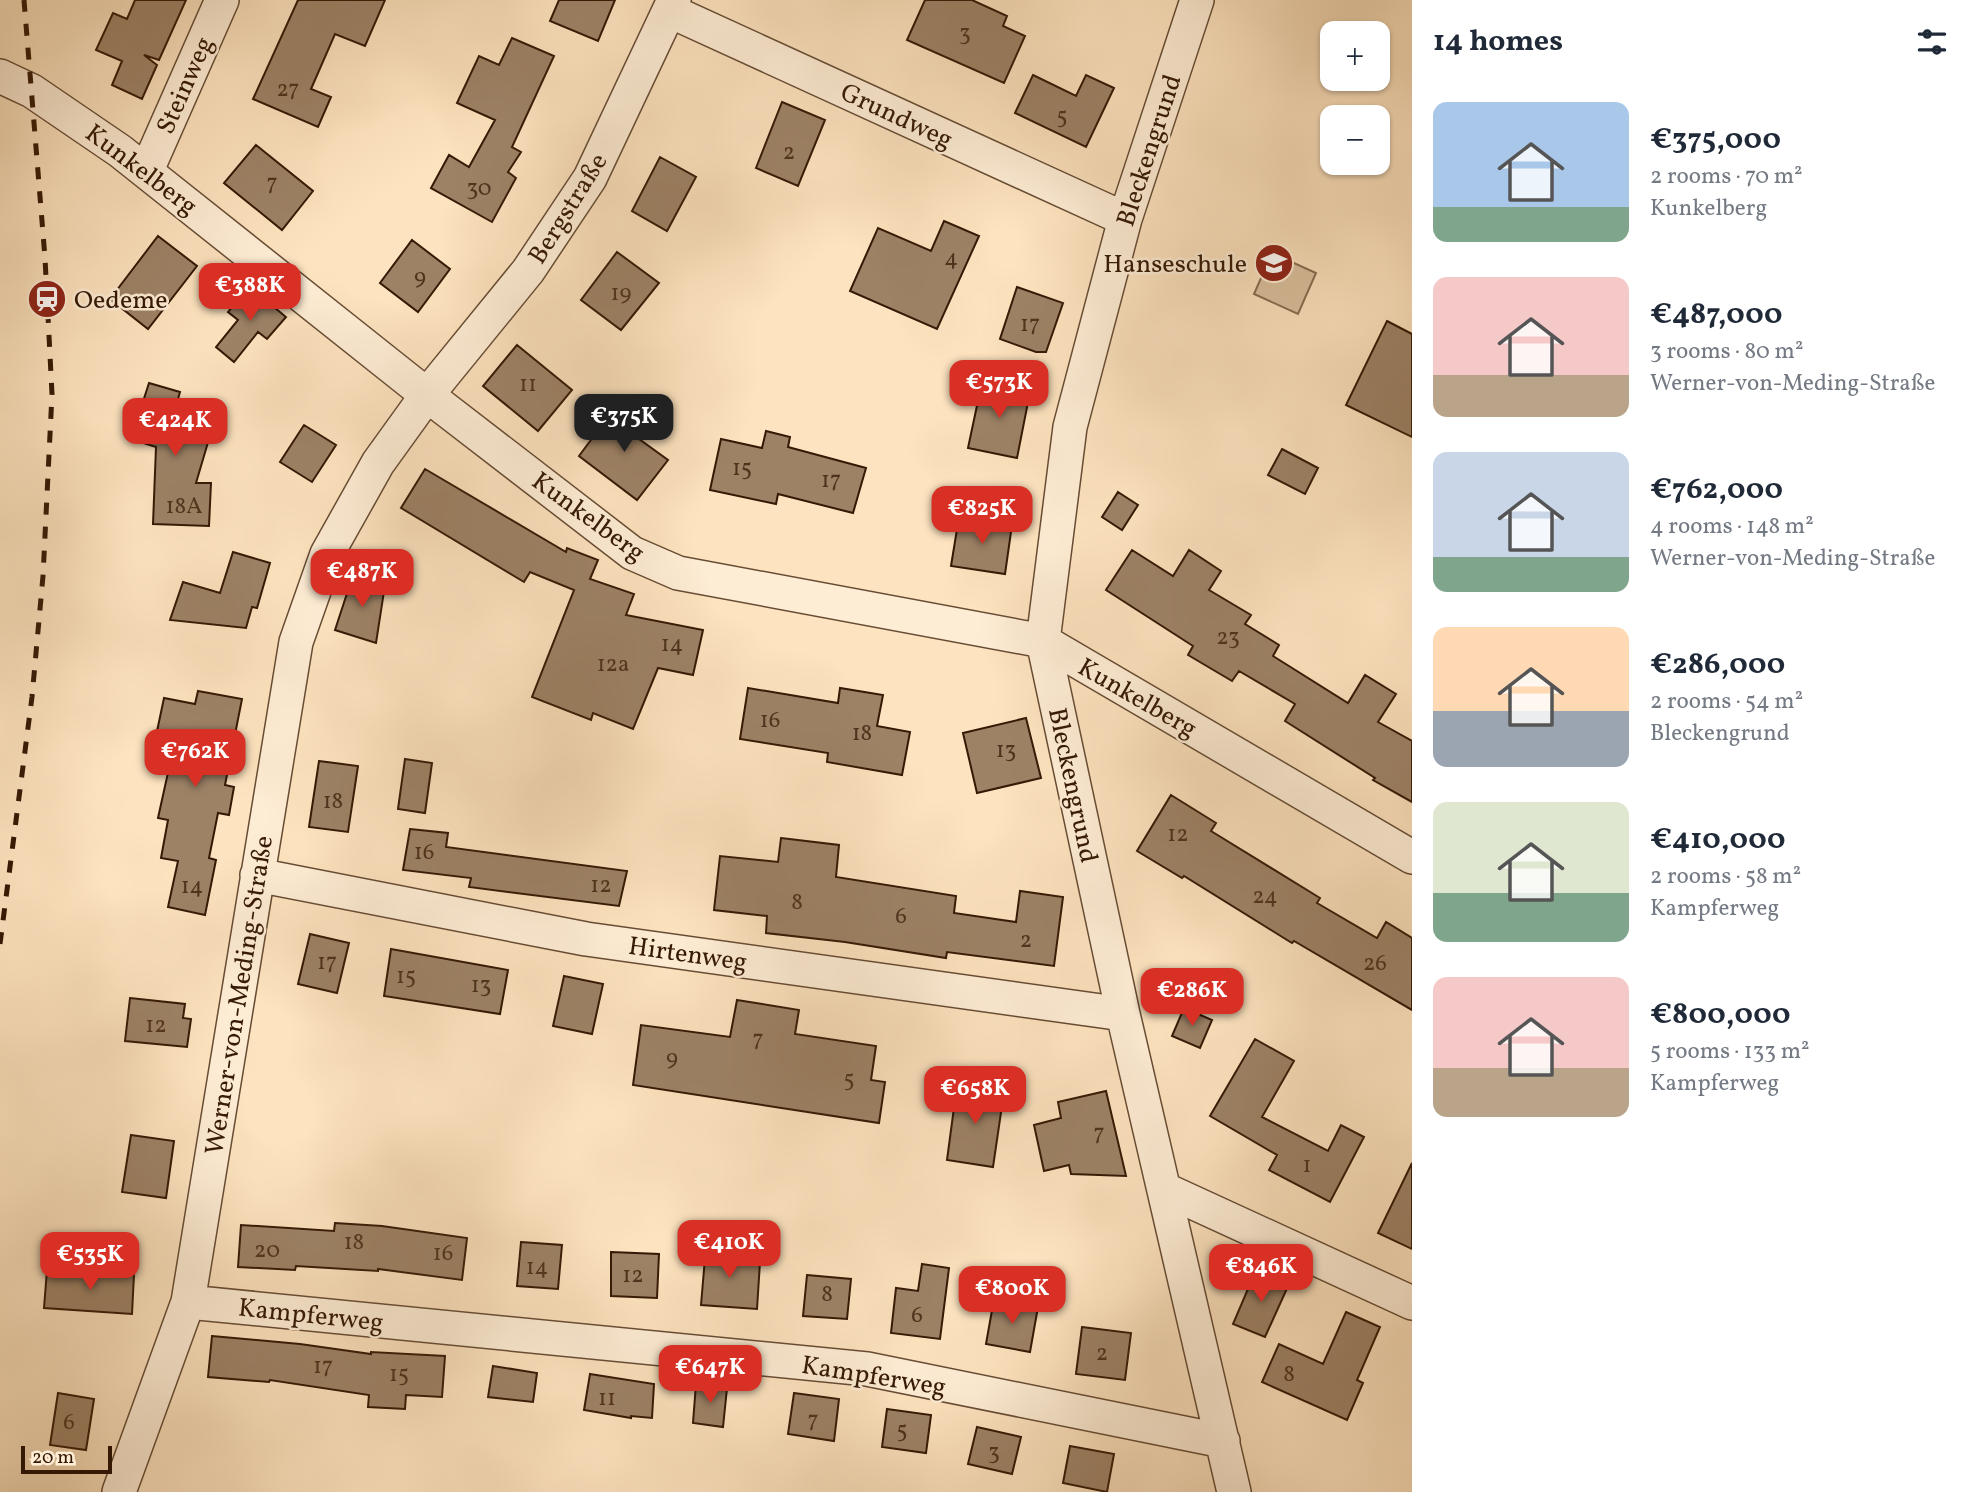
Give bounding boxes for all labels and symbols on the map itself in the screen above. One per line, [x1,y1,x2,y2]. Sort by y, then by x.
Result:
house number: 3 [959,18,971,50]
street label: Steinweg [148,31,223,140]
street label: Bleckengrund [1108,70,1191,231]
house number: 27 [277,74,299,106]
street label: Grundweg [834,75,958,159]
house number: 5 [1056,101,1068,133]
street label: Kunkelberg [77,116,205,225]
house number: 2 [783,137,795,169]
street label: Bergstraße [520,147,617,271]
house number: 7 [266,168,278,200]
house number: 30 [466,173,492,205]
school or university icon: Hanseschule [1253,242,1295,284]
house number: 4 [944,243,958,275]
place label: Hanseschule [1103,247,1247,283]
house number: 9 [414,262,426,294]
pin: €388K [201,264,299,323]
station icon: Oedeme [26,278,68,320]
house number: 19 [611,278,631,310]
place label: Oedeme [74,283,168,319]
house number: 17 [1020,309,1040,341]
pin: €573K [950,360,1048,420]
house number: 11 [519,369,537,401]
pin: €375K [575,394,673,454]
pin: €424K [126,398,224,458]
house number: 15 [732,453,752,485]
street label: Kunkelberg [524,464,652,571]
house number: 17 [821,465,841,497]
pin: €825K [933,486,1031,546]
house number: 18A [166,491,202,523]
pin: €487K [313,550,411,609]
house number: 23 [1216,622,1240,654]
house number: 14 [661,629,683,661]
house number: 12a [597,649,629,681]
street label: Kunkelberg [1071,650,1203,747]
street label: Bleckengrund [1038,704,1106,866]
house number: 16 [760,705,780,737]
house number: 18 [852,718,872,750]
pin: €762K [146,730,244,789]
house number: 13 [996,735,1016,767]
house number: 18 [323,786,343,818]
house number: 12 [1167,819,1189,851]
street label: Werner-von-Meding-Straße [197,833,283,1157]
house number: 16 [414,837,434,869]
house number: 12 [590,870,612,902]
house number: 14 [181,871,203,903]
house number: 24 [1252,881,1278,913]
house number: 8 [791,887,803,919]
house number: 6 [895,901,907,933]
house number: 2 [1020,925,1032,957]
street label: Hirtenweg [626,929,749,981]
house number: 17 [317,947,337,979]
house number: 26 [1363,948,1387,980]
house number: 15 [396,961,416,993]
pin: €286K [1143,968,1241,1028]
house number: 13 [471,970,491,1002]
house number: 12 [145,1010,167,1042]
house number: 7 [752,1024,764,1056]
house number: 9 [666,1043,678,1075]
house number: 5 [843,1064,855,1096]
pin: €658K [926,1066,1024,1126]
house number: 7 [1093,1118,1105,1150]
house number: 1 [1303,1150,1311,1182]
pin: €410K [680,1220,778,1280]
house number: 18 [344,1227,364,1259]
pin: €535K [41,1232,139,1292]
house number: 20 [254,1235,280,1267]
house number: 16 [433,1238,453,1270]
pin: €846K [1212,1244,1310,1304]
house number: 14 [526,1252,548,1284]
house number: 12 [622,1260,644,1292]
pin: €800K [963,1266,1061,1326]
house number: 8 [821,1279,833,1311]
street label: Kampferweg [236,1290,385,1342]
house number: 6 [911,1300,923,1332]
house number: 2 [1096,1338,1108,1370]
pin: €647K [661,1346,759,1405]
street label: Kampferweg [799,1348,949,1406]
house number: 17 [313,1351,333,1383]
house number: 15 [389,1359,409,1391]
house number: 8 [1283,1359,1295,1391]
house number: 11 [598,1383,616,1415]
house number: 7 [807,1405,819,1437]
house number: 6 [63,1407,75,1439]
house number: 5 [896,1415,908,1447]
house number: 3 [988,1437,1000,1469]
scale bar [21,1443,112,1475]

